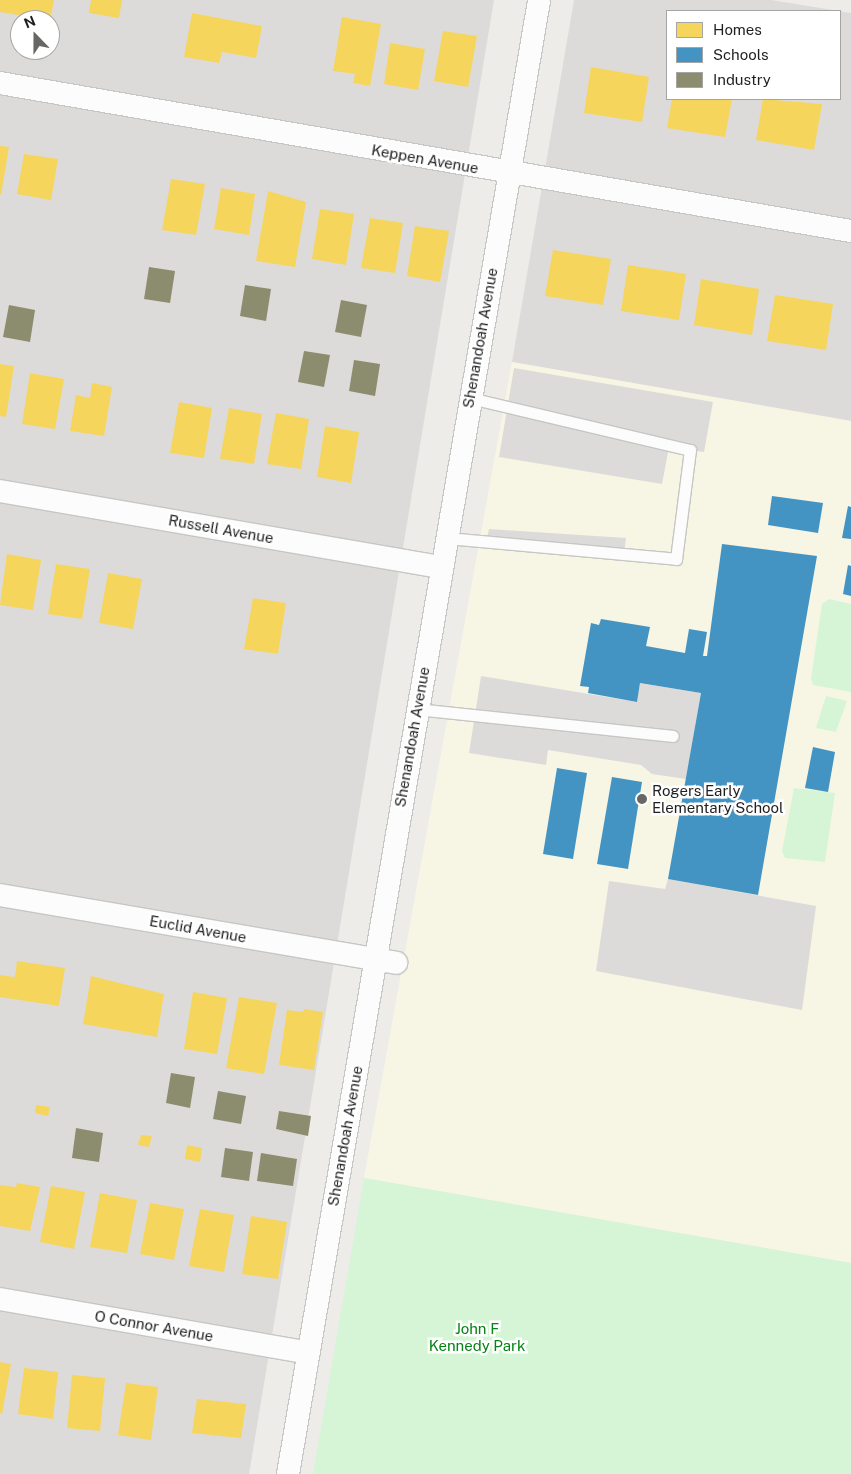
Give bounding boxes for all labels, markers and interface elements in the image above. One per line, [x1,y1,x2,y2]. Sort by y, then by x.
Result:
north arrow [10,10,60,60]
legend [666,10,841,100]
text: N [22,13,38,31]
text: Homes [713,21,762,38]
text: Schools [713,46,769,63]
text: Industry [713,71,771,88]
street label: Keppen Avenue [370,141,480,177]
street label: Shenandoah Avenue [459,266,501,410]
street label: Russell Avenue [167,511,275,547]
street label: Shenandoah Avenue [391,665,433,809]
place label: Rogers Early Elementary School [652,781,784,816]
marker: Rogers Early Elementary School [636,793,648,805]
street label: Euclid Avenue [148,912,248,946]
street label: Shenandoah Avenue [324,1064,366,1208]
street label: O Connor Avenue [93,1307,215,1345]
park label: John F Kennedy Park [429,1319,525,1354]

